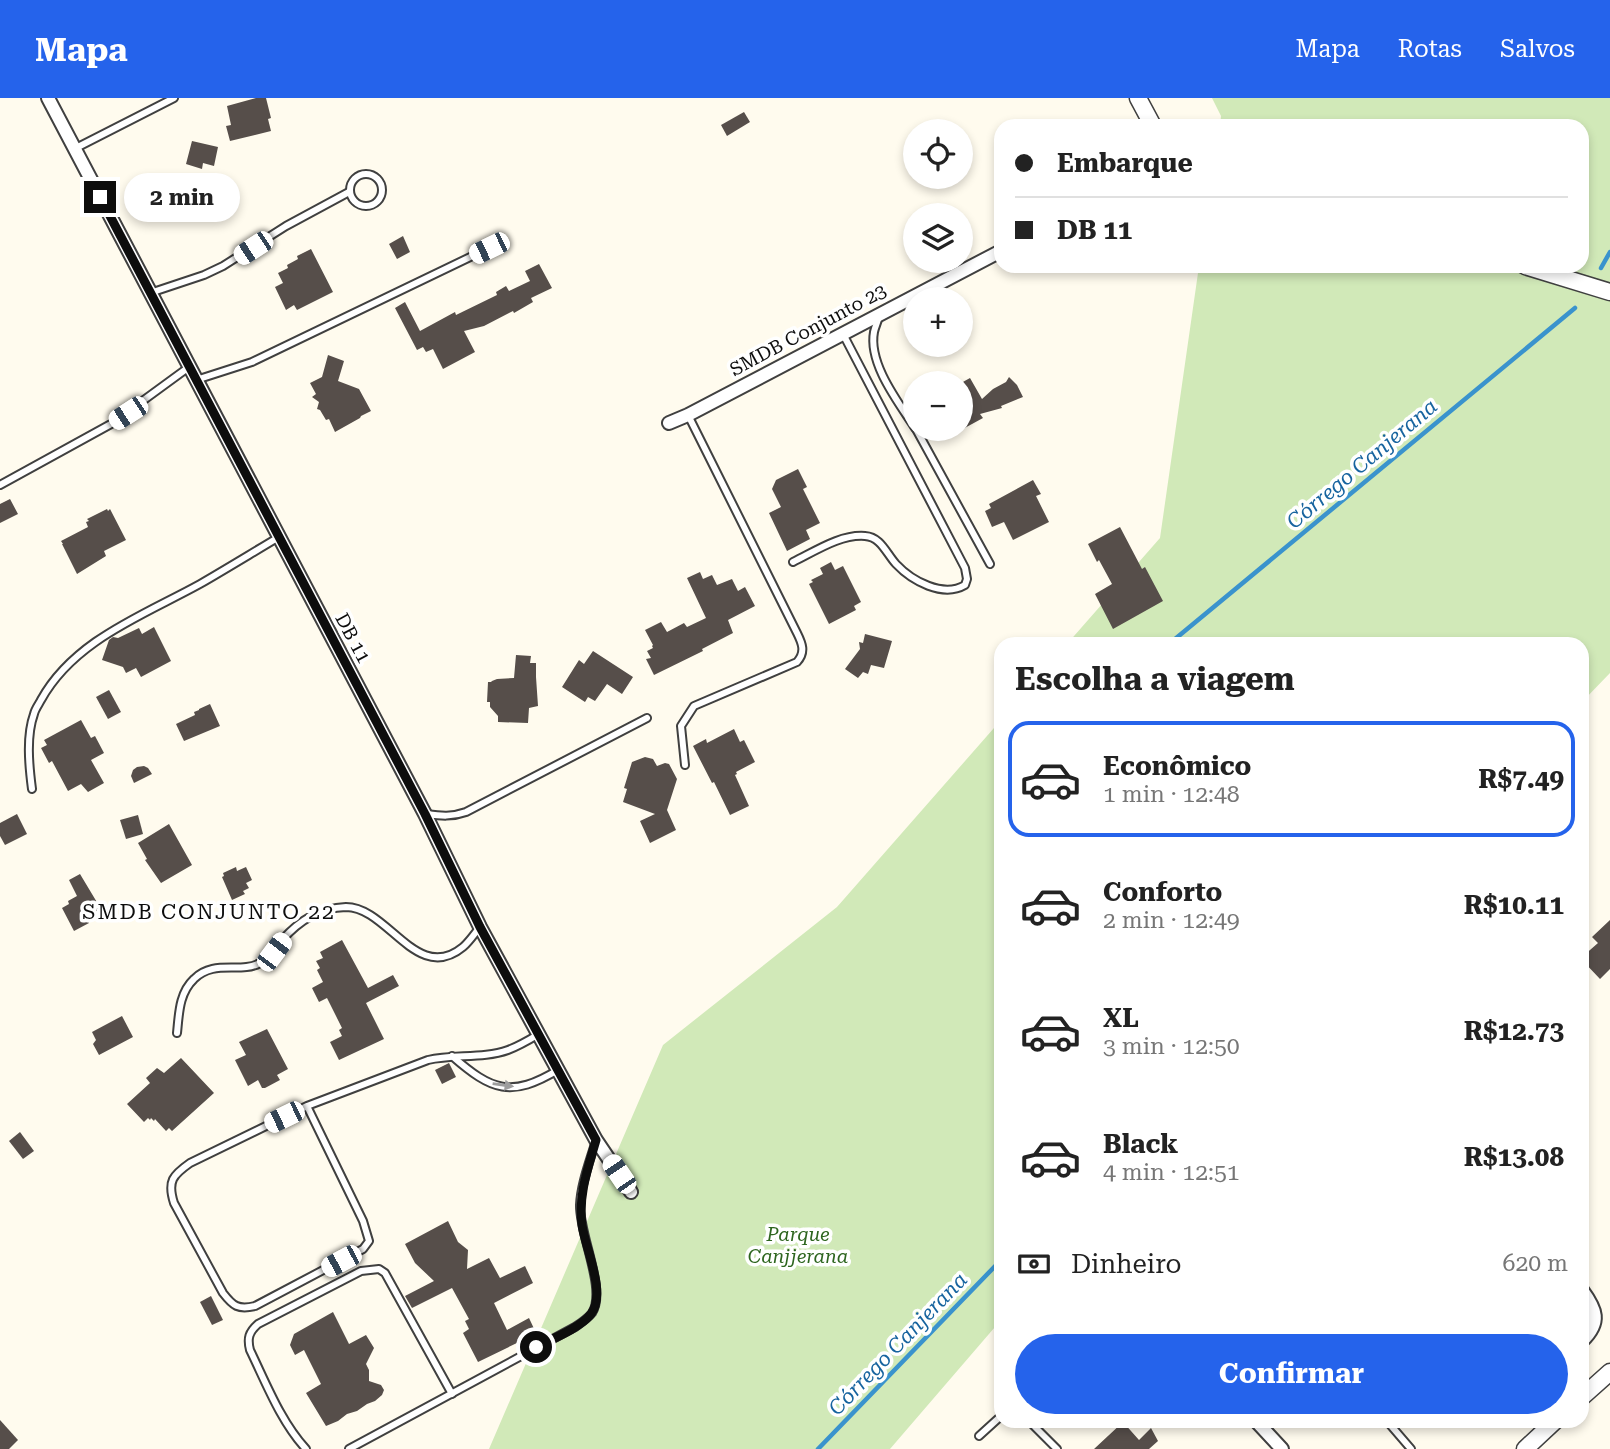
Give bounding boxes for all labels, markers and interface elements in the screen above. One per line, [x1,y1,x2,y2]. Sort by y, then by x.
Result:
text: Mapa [35,30,128,69]
text: Mapa [1296,35,1360,63]
text: Rotas [1398,35,1462,63]
text: Salvos [1500,35,1575,63]
map controls [903,119,973,441]
button: locate [903,119,973,189]
text: Embarque [1057,148,1193,178]
callout: 2 min [124,172,240,222]
route end [84,181,116,213]
text: 2 min [150,184,214,211]
button: layers [903,203,973,273]
text: DB 11 [1057,215,1132,245]
car [230,228,277,268]
car [466,229,513,267]
street label: SMDB Conjunto 23 [726,279,890,381]
button: + [903,287,973,357]
button: − [903,371,973,441]
car [105,393,152,433]
water label: Córrego Canjerana [1282,394,1442,534]
street label: DB 11 [330,609,376,667]
text: Escolha a viagem [1015,660,1295,698]
icon: car [1019,748,1082,811]
text: Econômico [1103,751,1251,781]
text: R$7.49 [1478,764,1564,794]
text: 1 min · 12:48 [1103,781,1240,808]
icon: car [1019,874,1082,937]
text: Conforto [1103,877,1222,907]
text: R$10.11 [1464,890,1564,920]
district label: SMDB CONJUNTO 22 [82,900,336,924]
text: 2 min · 12:49 [1103,907,1240,934]
car [253,929,296,975]
icon: car [1019,1000,1082,1063]
text: XL [1103,1003,1139,1033]
text: R$12.73 [1464,1016,1564,1046]
text: 3 min · 12:50 [1103,1033,1240,1060]
one-way arrow [492,1080,514,1091]
car [261,1098,308,1136]
icon: car [1019,1126,1082,1189]
text: Black [1103,1129,1178,1159]
text: R$13.08 [1464,1142,1564,1172]
car [599,1151,640,1197]
text: 4 min · 12:51 [1103,1159,1240,1186]
park label: Parque Canjjerana [748,1223,848,1268]
car [318,1242,365,1280]
icon: cash [1015,1245,1053,1283]
text: Dinheiro [1071,1249,1182,1279]
text: 620 m [1503,1250,1568,1277]
water label: Córrego Canjerana [824,1268,972,1420]
route start [520,1331,552,1363]
button: Confirmar [1015,1334,1568,1414]

